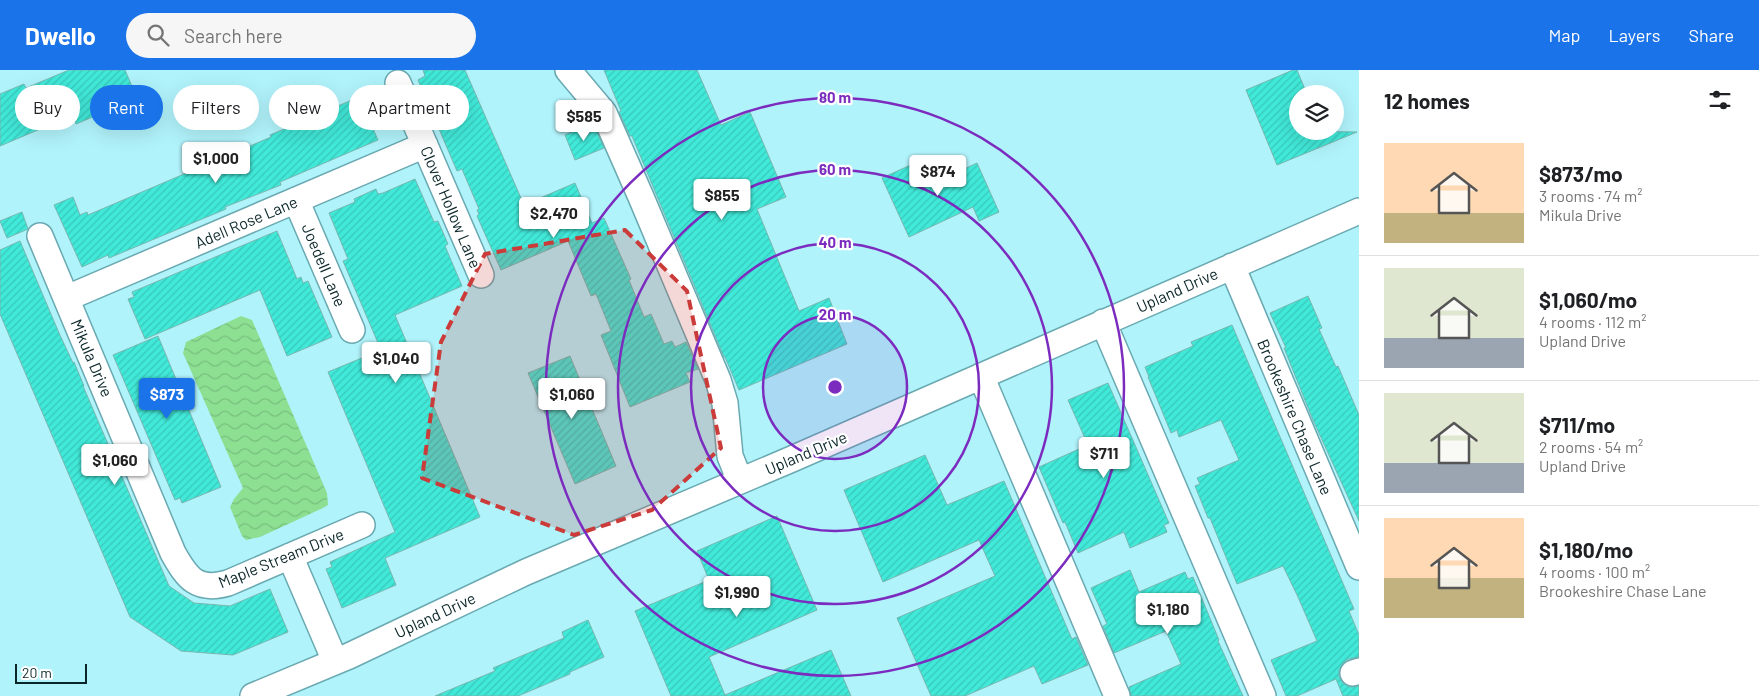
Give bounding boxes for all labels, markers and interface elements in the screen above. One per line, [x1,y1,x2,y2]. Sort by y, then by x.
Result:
search box [126,13,476,58]
text: Dwello [25,21,96,50]
icon: search [144,21,172,49]
text: Search here [184,24,283,47]
text: Map [1548,24,1580,46]
text: Layers [1608,24,1661,46]
text: Share [1689,24,1734,46]
chip: Buy [15,85,80,130]
chip: Rent [90,85,163,130]
chip: Filters [173,85,259,130]
chip: New [269,85,339,130]
chip: Apartment [349,85,469,130]
map controls [1289,85,1344,140]
button: layers [1289,85,1344,140]
icon: filters [1706,86,1734,114]
text: 80 m [819,88,851,106]
text: 12 homes [1384,88,1470,113]
pin: $585 [554,100,614,142]
text: $585 [566,106,602,125]
pin: $1,000 [175,142,257,184]
street label: Clover Hollow Lane [417,143,486,271]
text: $1,000 [193,148,239,167]
pin: $874 [908,154,968,197]
text: 60 m [819,160,851,178]
text: $874 [920,161,956,180]
text: $873/mo [1539,161,1623,186]
icon: home [1424,163,1484,223]
pin: $855 [692,178,752,221]
text: $855 [704,185,740,204]
text: 3 rooms · 74 m² [1539,186,1642,205]
street label: Adell Rose Lane [192,191,300,252]
pin: $2,470 [513,196,595,239]
text: $2,470 [530,203,578,222]
text: Mikula Drive [1539,205,1622,224]
street label: Joedell Lane [298,220,351,309]
text: 40 m [818,233,852,251]
street label: Upland Drive [1133,263,1220,316]
text: $1,060/mo [1539,287,1637,312]
icon: home [1424,288,1484,348]
text: 20 m [819,305,851,323]
text: 4 rooms · 112 m² [1539,312,1646,331]
street label: Mikula Drive [68,316,117,400]
text: Upland Drive [1539,331,1626,350]
street label: Brookeshire Chase Lane [1254,336,1337,498]
pin: $1,040 [355,342,437,384]
text: $1,040 [373,348,419,367]
pin: $873 [137,378,197,420]
pin: $1,060 [531,378,613,420]
centre of rings [826,378,844,396]
text: $873 [150,384,184,403]
text: $1,060 [549,384,595,403]
text: $711/mo [1539,412,1615,437]
icon: home [1424,413,1484,473]
street label: Upland Drive [762,427,850,478]
pin: $711 [1074,436,1134,479]
text: 2 rooms · 54 m² [1539,437,1643,456]
text: $711 [1090,443,1118,462]
pin: $1,060 [74,444,156,486]
text: $1,060 [92,450,138,469]
text: Upland Drive [1539,456,1626,475]
street label: Maple Stream Drive [215,524,346,591]
text: $1,180/mo [1539,537,1633,562]
icon: home [1424,538,1484,598]
text: 4 rooms · 100 m² [1539,562,1650,581]
pin: $1,990 [696,576,778,618]
text: Brookeshire Chase Lane [1539,581,1706,600]
text: $1,990 [714,582,760,601]
street label: Upland Drive [391,588,478,642]
pin: $1,180 [1127,592,1209,635]
text: $1,180 [1147,599,1189,618]
scale bar [15,661,88,684]
text: 20 m [22,664,52,681]

